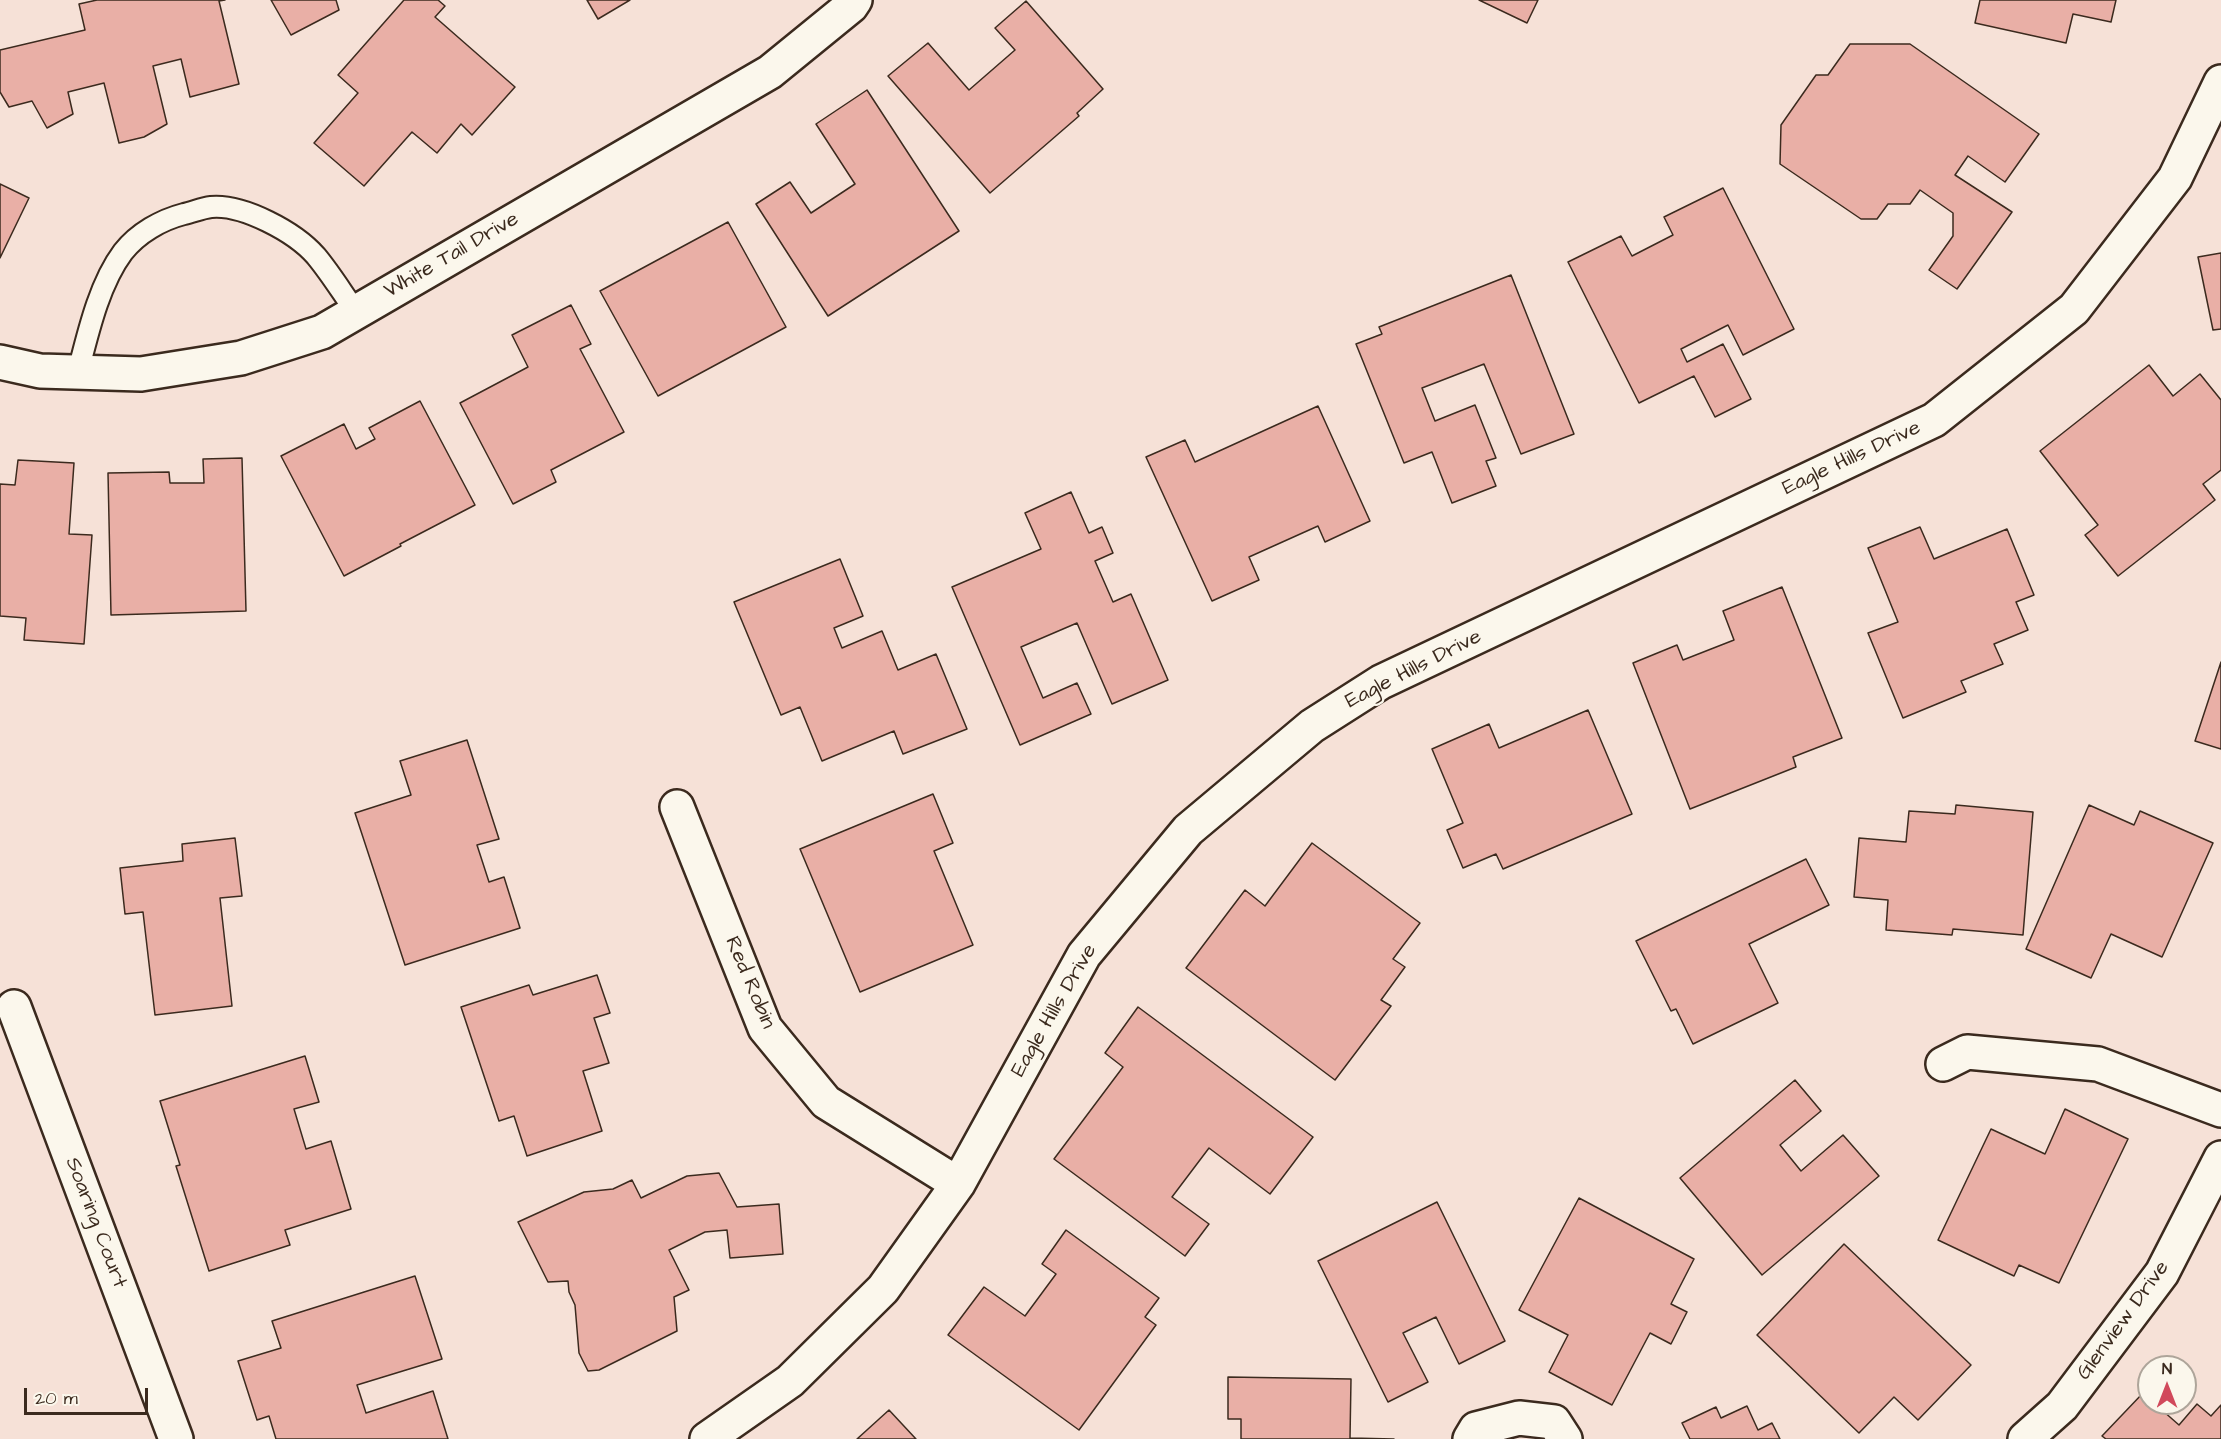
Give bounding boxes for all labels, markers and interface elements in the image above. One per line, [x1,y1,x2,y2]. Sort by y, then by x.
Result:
street label: White Tail Drive [380,207,524,305]
street label: Eagle Hills Drive [1779,416,1925,502]
street label: Eagle Hills Drive [1342,625,1486,715]
street label: Red Robin [718,933,780,1033]
street label: Eagle Hills Drive [1007,940,1103,1082]
street label: Soaring Court [59,1154,131,1292]
street label: Glenview Drive [2072,1256,2176,1386]
north arrow [2137,1355,2197,1415]
text: N [2162,1358,2172,1380]
scale bar [27,1376,152,1414]
text: 20 m [35,1386,78,1411]

